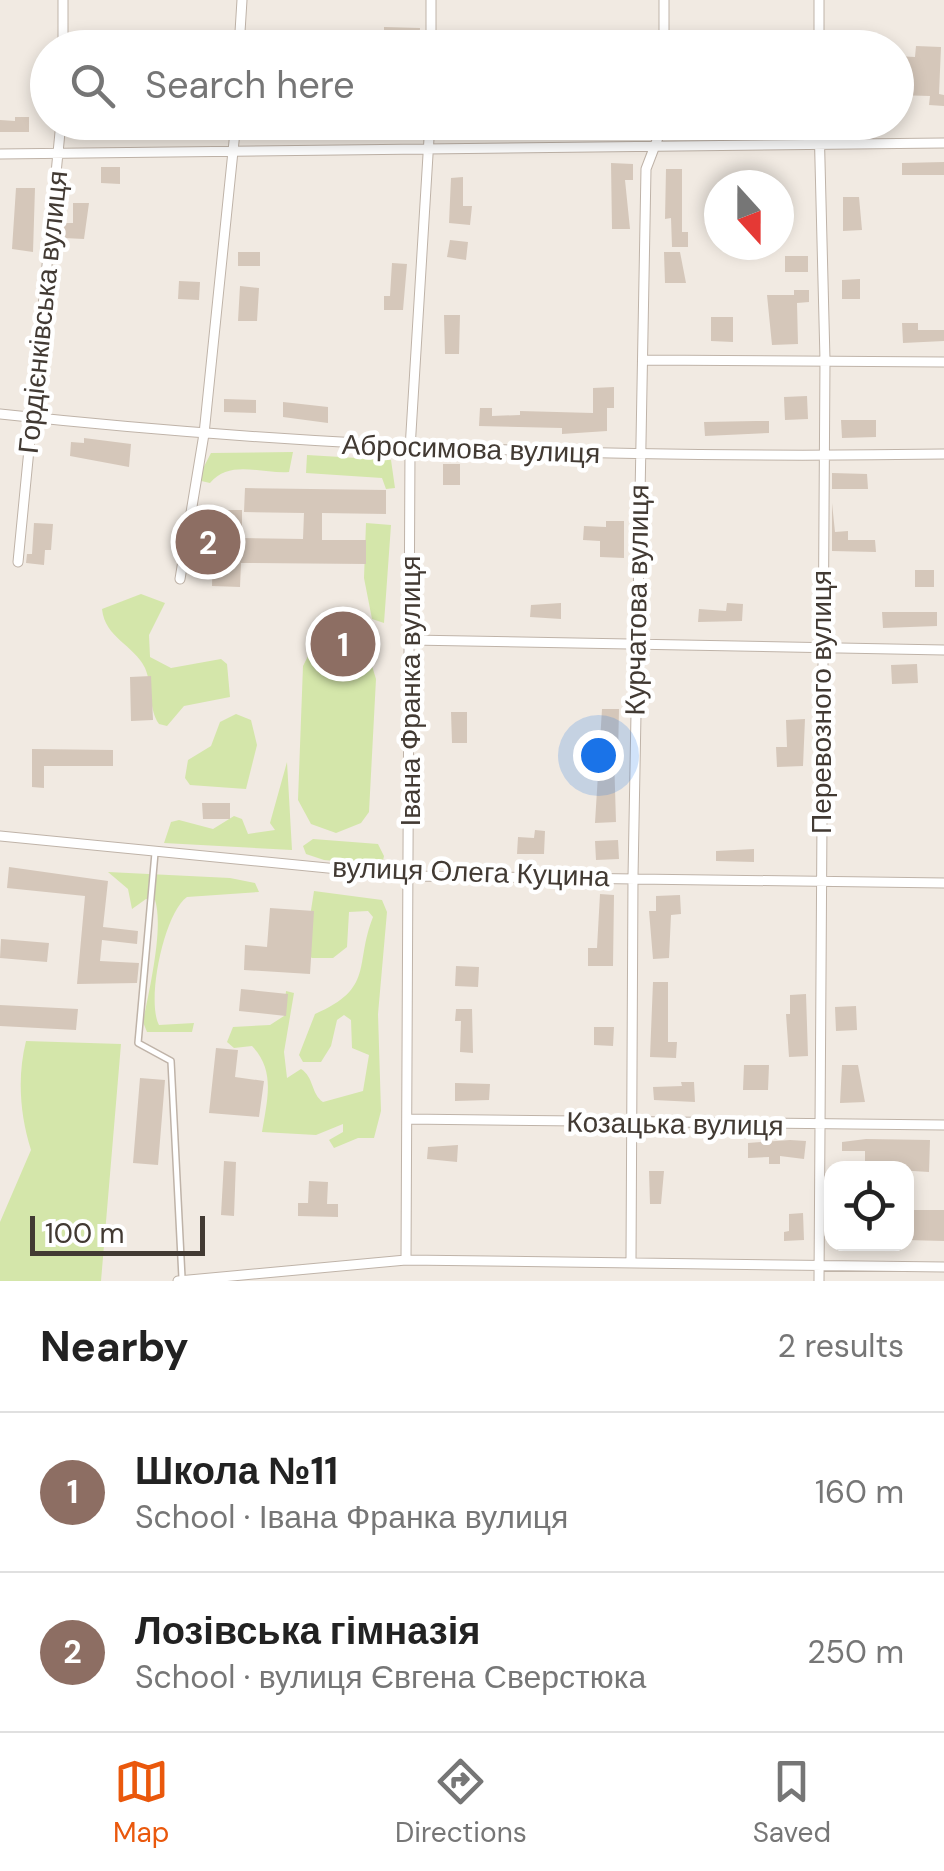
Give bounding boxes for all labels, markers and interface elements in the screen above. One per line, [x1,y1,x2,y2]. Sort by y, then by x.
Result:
search box [30,30,914,140]
icon: search [65,58,120,113]
text: Search here [145,60,355,110]
street label: Гордієнківська вулиця [10,169,76,455]
north arrow [704,170,794,260]
street label: Абросимова вулиця [341,426,601,472]
street label: Курчатова вулиця [616,484,658,716]
pin: 2 [176,504,240,580]
street label: Івана Франка вулиця [392,556,429,827]
street label: Перевозного вулиця [803,570,840,834]
pin: 1 [310,606,376,682]
your location [573,730,624,781]
street label: вулиця Олега Куцина [332,849,611,895]
street label: Козацька вулиця [566,1104,784,1144]
map controls [824,1161,914,1251]
button: locate [824,1161,914,1251]
scale bar [30,1211,205,1256]
text: 100 m [45,1215,124,1252]
text: Nearby [40,1319,189,1374]
text: 2 results [778,1325,904,1367]
text: Школа №11 [135,1446,338,1496]
text: 1 [67,1471,78,1513]
text: 160 m [815,1471,904,1513]
text: School · Івана Франка вулиця [135,1496,568,1538]
text: Лозівська гімназія [135,1606,480,1656]
text: 2 [63,1631,82,1673]
text: 250 m [807,1631,904,1673]
text: School · вулиця Євгена Сверстюка [135,1656,646,1698]
tab: Map [113,1754,169,1851]
tab: Directions [395,1754,527,1851]
tab: Saved [753,1754,831,1851]

